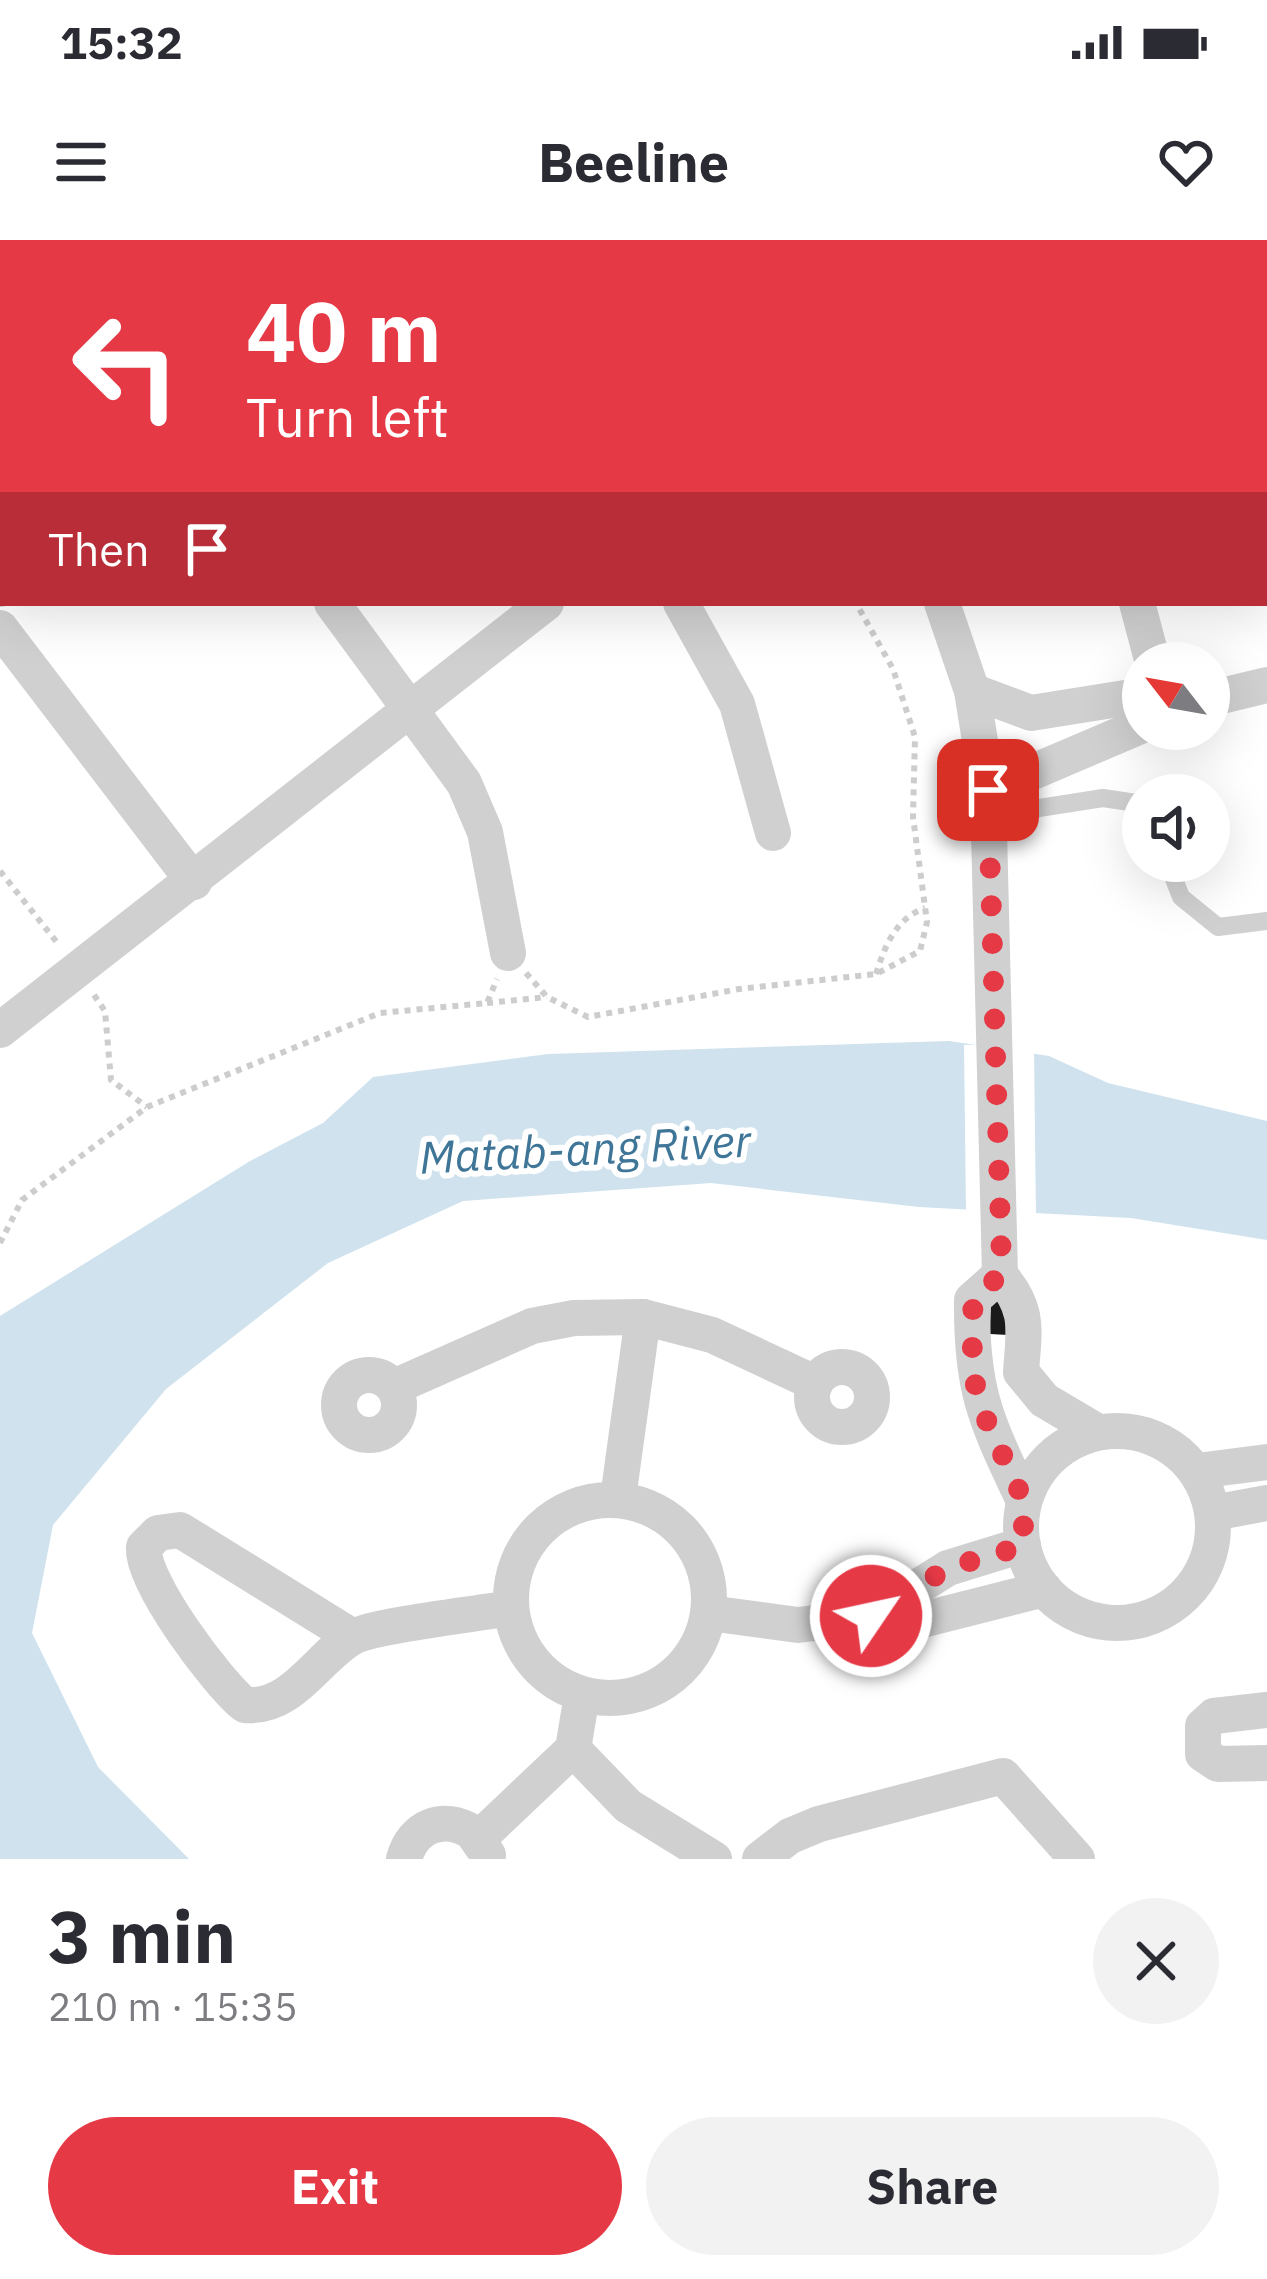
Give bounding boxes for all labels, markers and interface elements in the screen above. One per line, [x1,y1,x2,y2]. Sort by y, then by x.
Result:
text: 15:32 [60,13,183,71]
text: Beeline [538,127,729,197]
icon: menu [48,129,114,195]
icon: heart [1153,129,1219,195]
text: 40 m [246,276,442,385]
icon: left [48,288,204,444]
text: Turn left [246,382,449,452]
icon: arrive [174,516,240,582]
text: Then [48,520,150,578]
north arrow [1122,642,1230,750]
map controls [1122,642,1230,882]
pin [937,739,1039,841]
icon: arrive [955,757,1021,823]
button: sound [1122,774,1230,882]
water label: Matab-ang River [418,1110,754,1186]
position arrow [808,1553,934,1679]
text: 3 min [48,1889,236,1983]
button: close [1093,1898,1219,2024]
text: 210 m · 15:35 [48,1981,298,2032]
button: Exit [48,2117,622,2255]
button: Share [646,2117,1219,2255]

